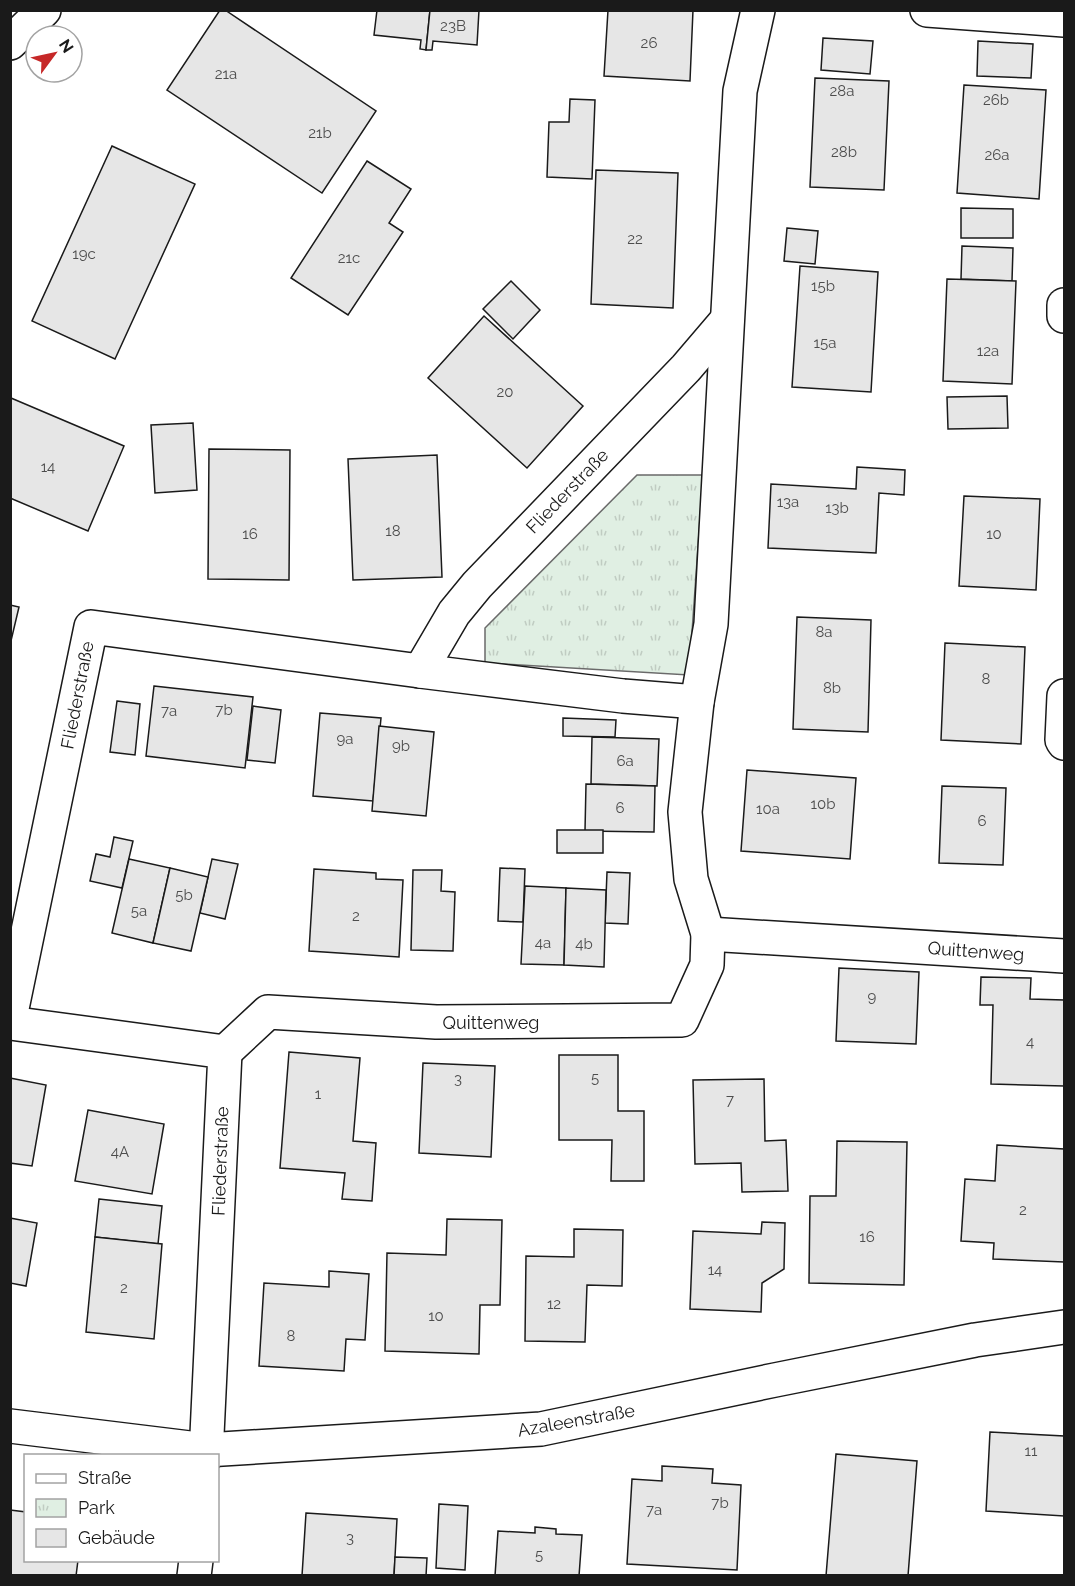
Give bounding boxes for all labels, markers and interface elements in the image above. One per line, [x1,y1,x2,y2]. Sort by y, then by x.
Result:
house number: 23B [440,17,466,35]
north arrow [24,24,84,84]
house number: 26 [641,34,657,52]
text: N [55,36,77,56]
house number: 21a [215,65,237,83]
house number: 28a [830,82,854,100]
house number: 26b [983,91,1009,109]
house number: 21b [308,124,332,142]
house number: 28b [831,143,857,161]
house number: 26a [984,146,1010,164]
house number: 22 [627,230,643,248]
house number: 19c [72,245,96,263]
house number: 21c [338,249,360,267]
house number: 15b [811,277,835,295]
house number: 15a [814,334,836,352]
house number: 12a [977,342,999,360]
house number: 20 [497,383,514,401]
street label: Fliederstraße [521,444,613,538]
house number: 14 [41,458,55,476]
house number: 13a [777,493,799,511]
house number: 13b [825,499,849,517]
house number: 18 [385,522,401,540]
house number: 16 [242,525,258,543]
house number: 10 [986,525,1002,543]
house number: 8a [815,623,833,641]
street label: Fliederstraße [56,639,98,751]
house number: 8 [982,670,991,688]
house number: 8b [823,679,841,697]
house number: 7b [215,701,233,719]
house number: 7a [161,702,177,720]
house number: 9a [337,730,353,748]
house number: 9b [392,737,410,755]
house number: 6a [616,752,634,770]
house number: 10b [811,795,835,813]
house number: 6 [615,799,625,817]
house number: 10a [756,800,780,818]
house number: 6 [977,812,987,830]
house number: 5b [175,886,193,904]
house number: 5a [131,902,147,920]
house number: 2 [352,907,360,925]
house number: 4a [535,934,551,952]
house number: 4b [575,935,593,953]
street label: Quittenweg [927,937,1025,965]
house number: 9 [868,988,877,1006]
street label: Quittenweg [443,1012,539,1033]
house number: 4 [1026,1033,1034,1051]
house number: 5 [591,1069,599,1087]
house number: 3 [454,1070,462,1088]
house number: 1 [315,1085,322,1103]
house number: 7 [726,1091,734,1109]
street label: Fliederstraße [208,1106,232,1216]
house number: 4A [111,1143,129,1161]
house number: 2 [1019,1201,1027,1219]
house number: 16 [859,1228,875,1246]
house number: 14 [708,1261,722,1279]
house number: 2 [120,1279,128,1297]
house number: 12 [547,1295,561,1313]
house number: 10 [428,1307,444,1325]
house number: 8 [287,1327,296,1345]
street label: Azaleenstraße [516,1399,637,1441]
house number: 11 [1025,1442,1038,1460]
legend [24,1454,219,1562]
text: Straße [78,1467,132,1488]
house number: 7b [711,1494,729,1512]
text: Park [78,1497,115,1518]
house number: 7a [646,1501,662,1519]
text: Gebäude [78,1527,155,1548]
house number: 3 [346,1529,354,1547]
house number: 5 [535,1546,543,1564]

